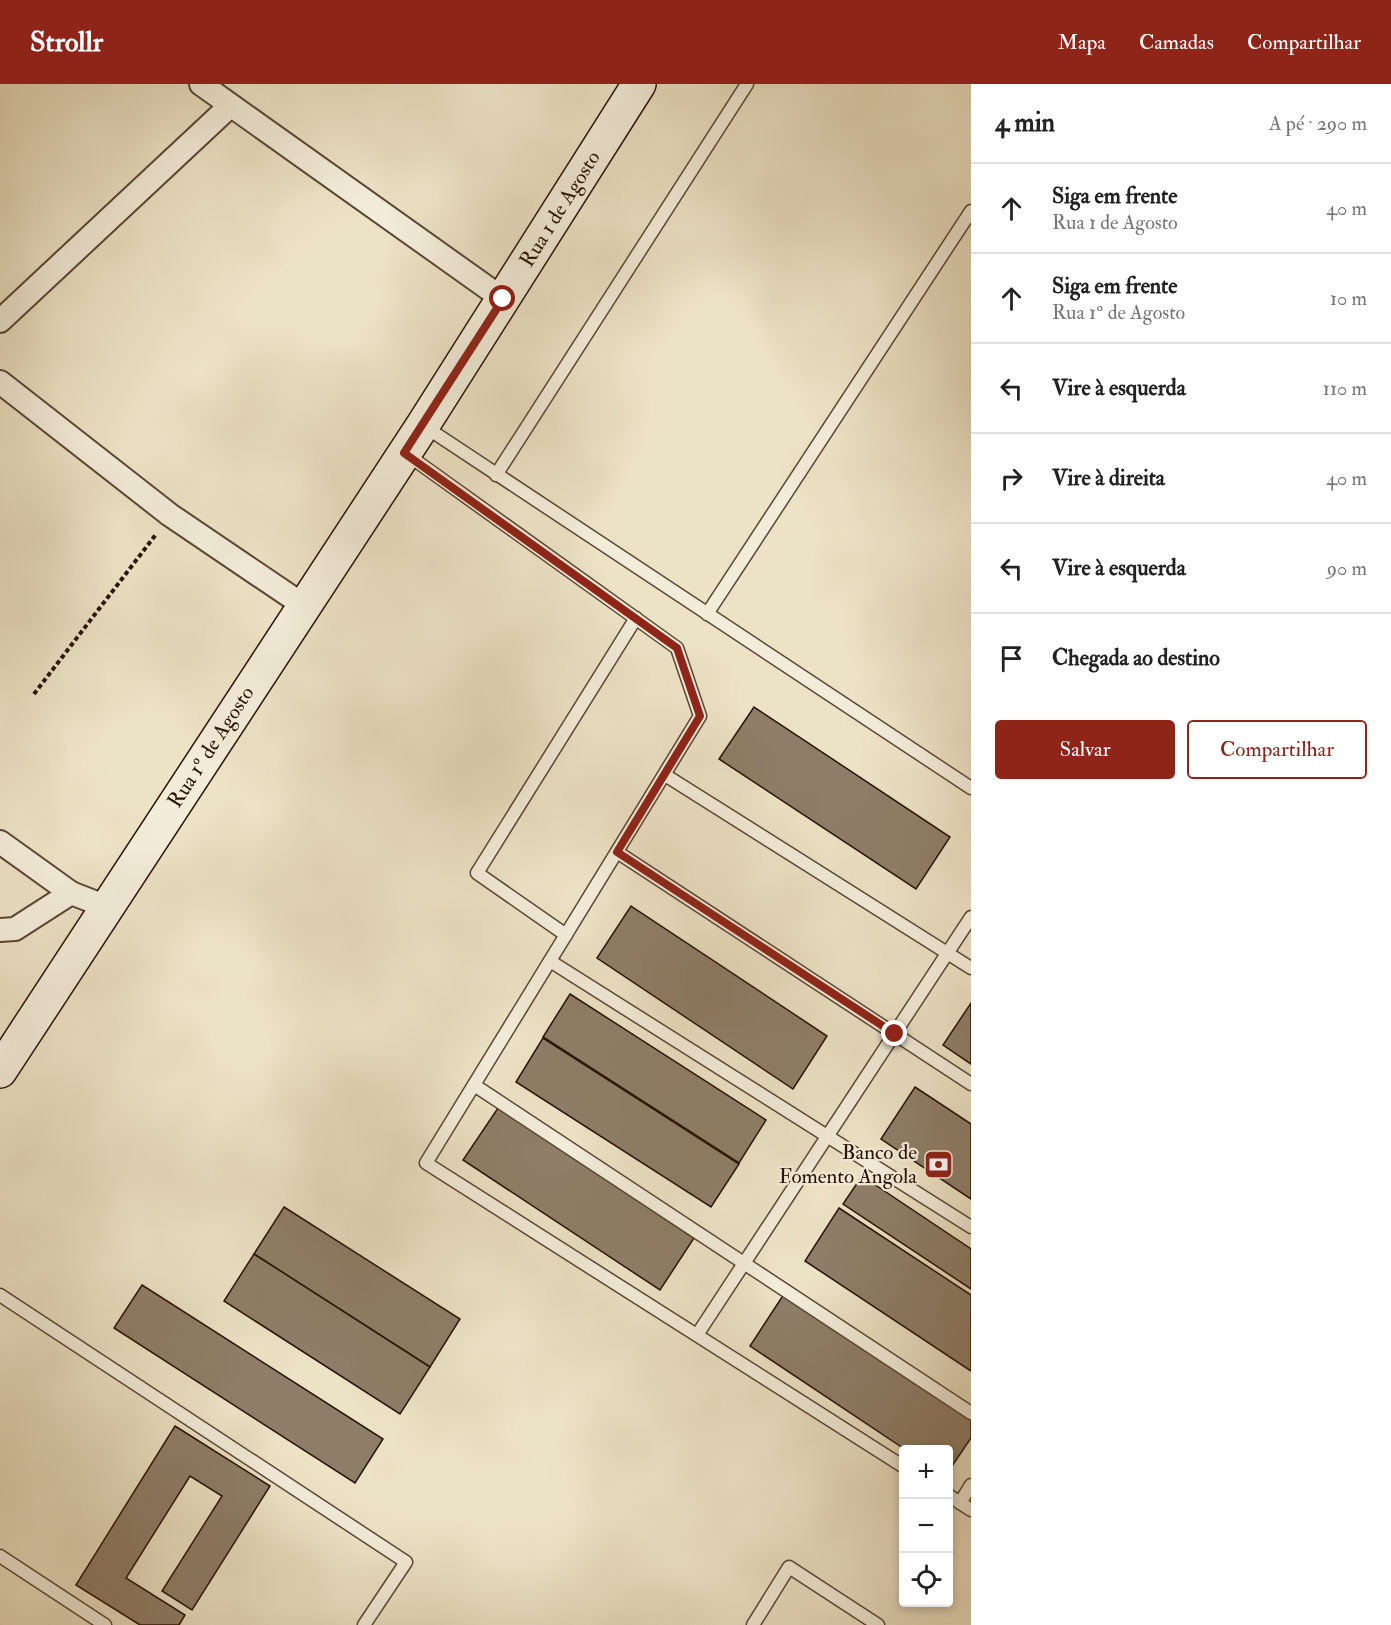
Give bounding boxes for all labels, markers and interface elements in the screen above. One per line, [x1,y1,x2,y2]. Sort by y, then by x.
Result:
text: Strollr [30,25,103,60]
text: Mapa [1058,29,1106,56]
text: Camadas [1139,29,1214,56]
text: Compartilhar [1247,29,1361,56]
text: 4 min [995,107,1055,139]
text: A pé · 290 m [1269,111,1367,136]
street label: Rua 1 de Agosto [514,146,606,272]
text: Siga em frente [1052,182,1177,210]
icon: ahead [995,192,1028,225]
text: 40 m [1326,196,1367,221]
text: Rua 1 de Agosto [1052,210,1178,235]
text: Siga em frente [1052,272,1177,300]
icon: ahead [995,282,1028,315]
route start [489,285,515,311]
text: 10 m [1330,286,1367,311]
text: Rua 1º de Agosto [1052,300,1185,325]
icon: left [995,372,1028,405]
text: Vire à esquerda [1052,374,1186,402]
text: 110 m [1323,376,1367,401]
icon: right [995,462,1028,495]
text: Vire à direita [1052,464,1165,492]
text: 40 m [1326,466,1367,491]
icon: left [995,552,1028,585]
text: Vire à esquerda [1052,554,1186,582]
text: 90 m [1327,556,1367,581]
icon: arrive [995,642,1028,675]
text: Chegada ao destino [1052,644,1220,672]
street label: Rua 1º de Agosto [162,681,260,813]
button: Salvar [995,720,1175,779]
button: Compartilhar [1187,720,1367,779]
route end [881,1020,907,1046]
place label: Banco de Fomento Angola [779,1139,917,1190]
bank icon: Banco de Fomento Angola [922,1148,954,1180]
map controls [899,1445,953,1607]
button: + [899,1445,953,1499]
button: − [899,1499,953,1553]
button: locate [899,1553,953,1607]

